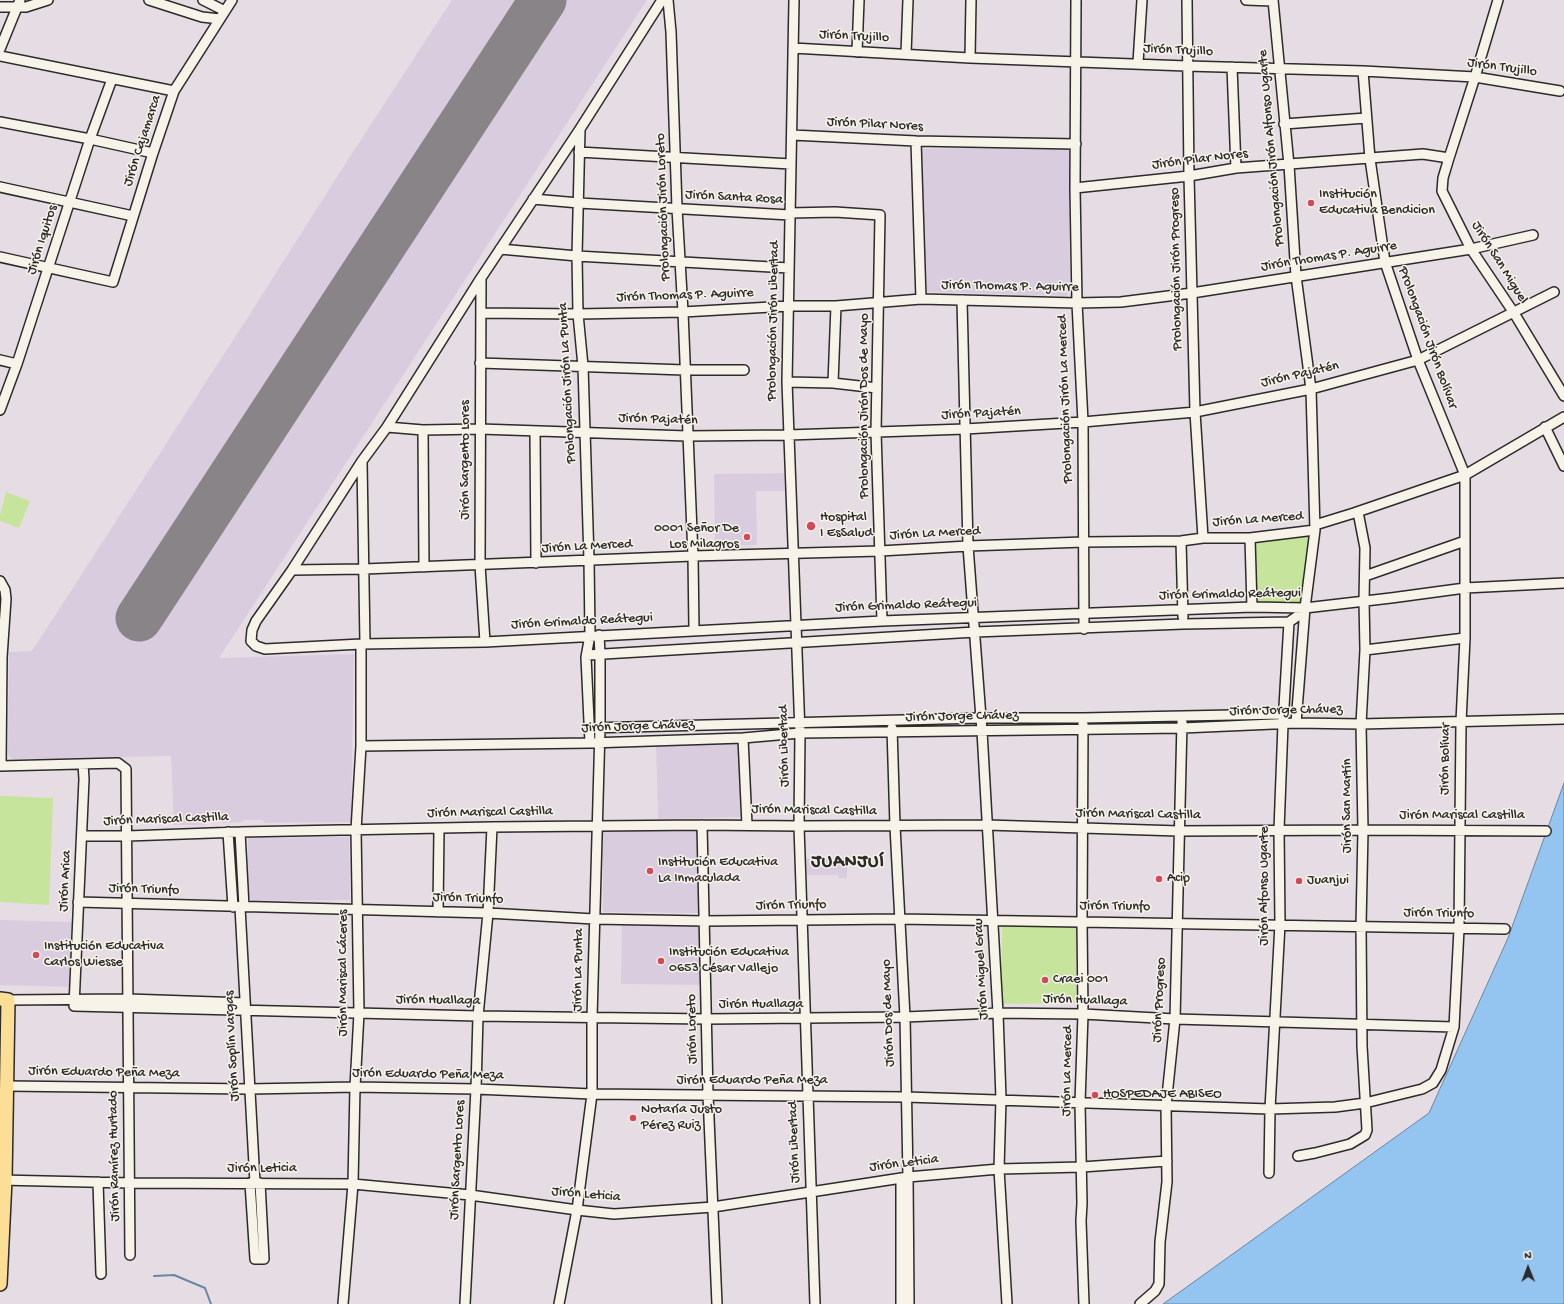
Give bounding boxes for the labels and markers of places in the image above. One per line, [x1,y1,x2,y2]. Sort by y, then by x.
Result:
place label: Institución Educativa Bendicion [1319,187,1435,220]
marker: Institución Educativa Bendicion [1306,198,1316,208]
place label: Hospital I EsSalud [820,510,873,542]
marker: Hospital I EsSalud [805,520,817,532]
place label: 0001 Señor De Los Milagros [654,521,739,554]
marker: 0001 Señor De Los Milagros [742,532,752,542]
place label: Institución Educativa La Inmaculada [658,855,778,888]
marker: Institución Educativa La Inmaculada [645,866,655,876]
place label: Acip [1167,871,1190,887]
place label: Juanjui [1307,873,1349,889]
marker: Acip [1154,874,1164,884]
marker: Juanjui [1294,876,1304,886]
place label: Institución Educativa Carlos Wiesse [44,939,164,972]
place label: Institución Educativa 0653 César Vallejo [669,945,789,978]
marker: Institución Educativa Carlos Wiesse [31,950,41,960]
marker: Institución Educativa 0653 César Vallejo [656,956,666,966]
place label: Craei 001 [1053,972,1108,988]
marker: Craei 001 [1040,975,1050,985]
place label: HOSPEDAJE ABISEO [1103,1087,1222,1103]
marker: HOSPEDAJE ABISEO [1090,1090,1100,1100]
place label: Notaría Justo Pérez Ruiz [641,1102,722,1134]
marker: Notaría Justo Pérez Ruiz [628,1113,638,1123]

